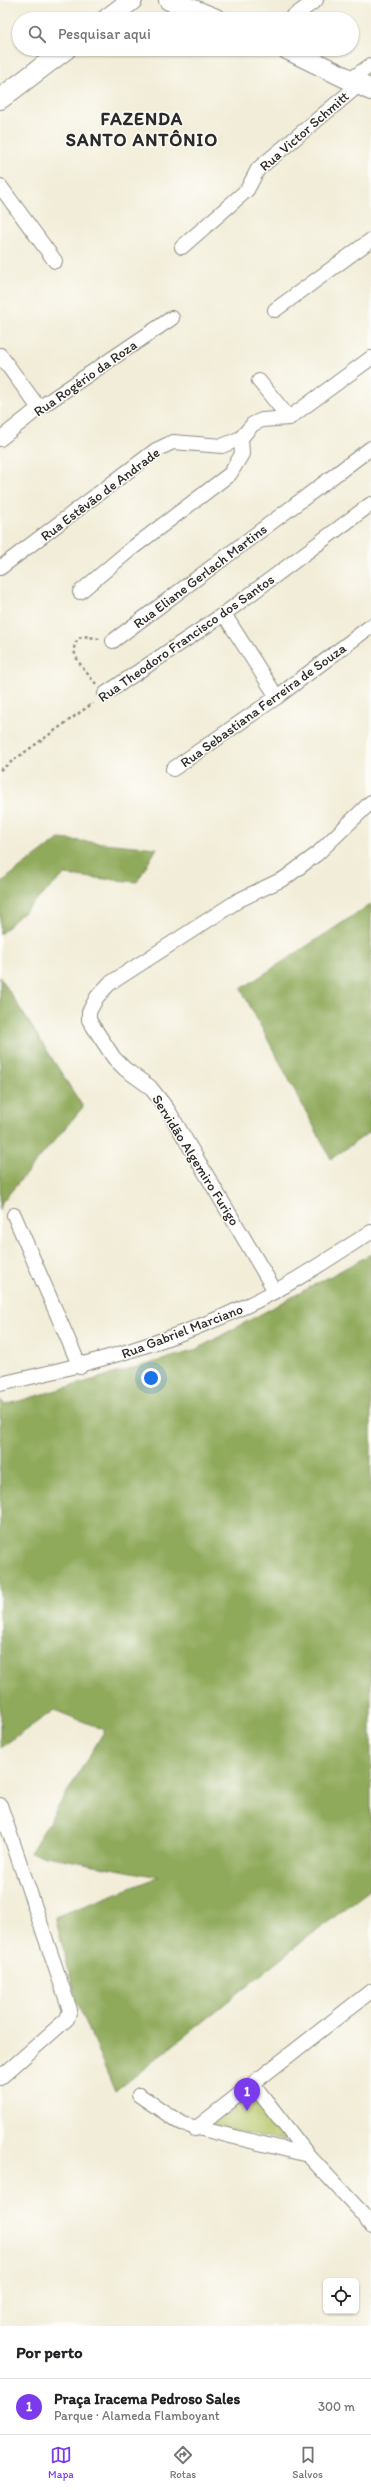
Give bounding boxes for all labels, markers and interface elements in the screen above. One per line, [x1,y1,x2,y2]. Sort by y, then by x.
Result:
search box [12,12,359,56]
icon: search [26,23,48,45]
text: Pesquisar aqui [58,25,151,43]
street label: Rua Victor Schmitt [256,88,352,175]
district label: FAZENDA SANTO ANTÔNIO [66,108,218,151]
street label: Rua Rogério da Roza [31,336,140,420]
street label: Rua Estêvão de Andrade [37,444,163,545]
street label: Rua Eliane Gerlach Martins [130,521,270,632]
street label: Rua Theodoro Francisco dos Santos [95,571,278,706]
street label: Rua Sebastiana Ferreira de Souza [177,639,350,771]
street label: Servidão Algemiro Furigo [148,1092,243,1229]
street label: Rua Gabriel Marciano [119,1300,245,1362]
your location [141,1368,161,1388]
pin: 1 [234,2078,260,2111]
map controls [323,2278,359,2314]
button: locate [323,2278,359,2314]
text: Por perto [16,2342,83,2362]
text: Praça Iracema Pedroso Sales [54,2390,240,2408]
text: 1 [26,2399,32,2414]
text: 300 m [318,2399,355,2414]
text: Parque · Alameda Flamboyant [54,2408,220,2423]
tab: Mapa [48,2444,74,2481]
tab: Rotas [170,2444,196,2481]
tab: Salvos [292,2444,323,2481]

